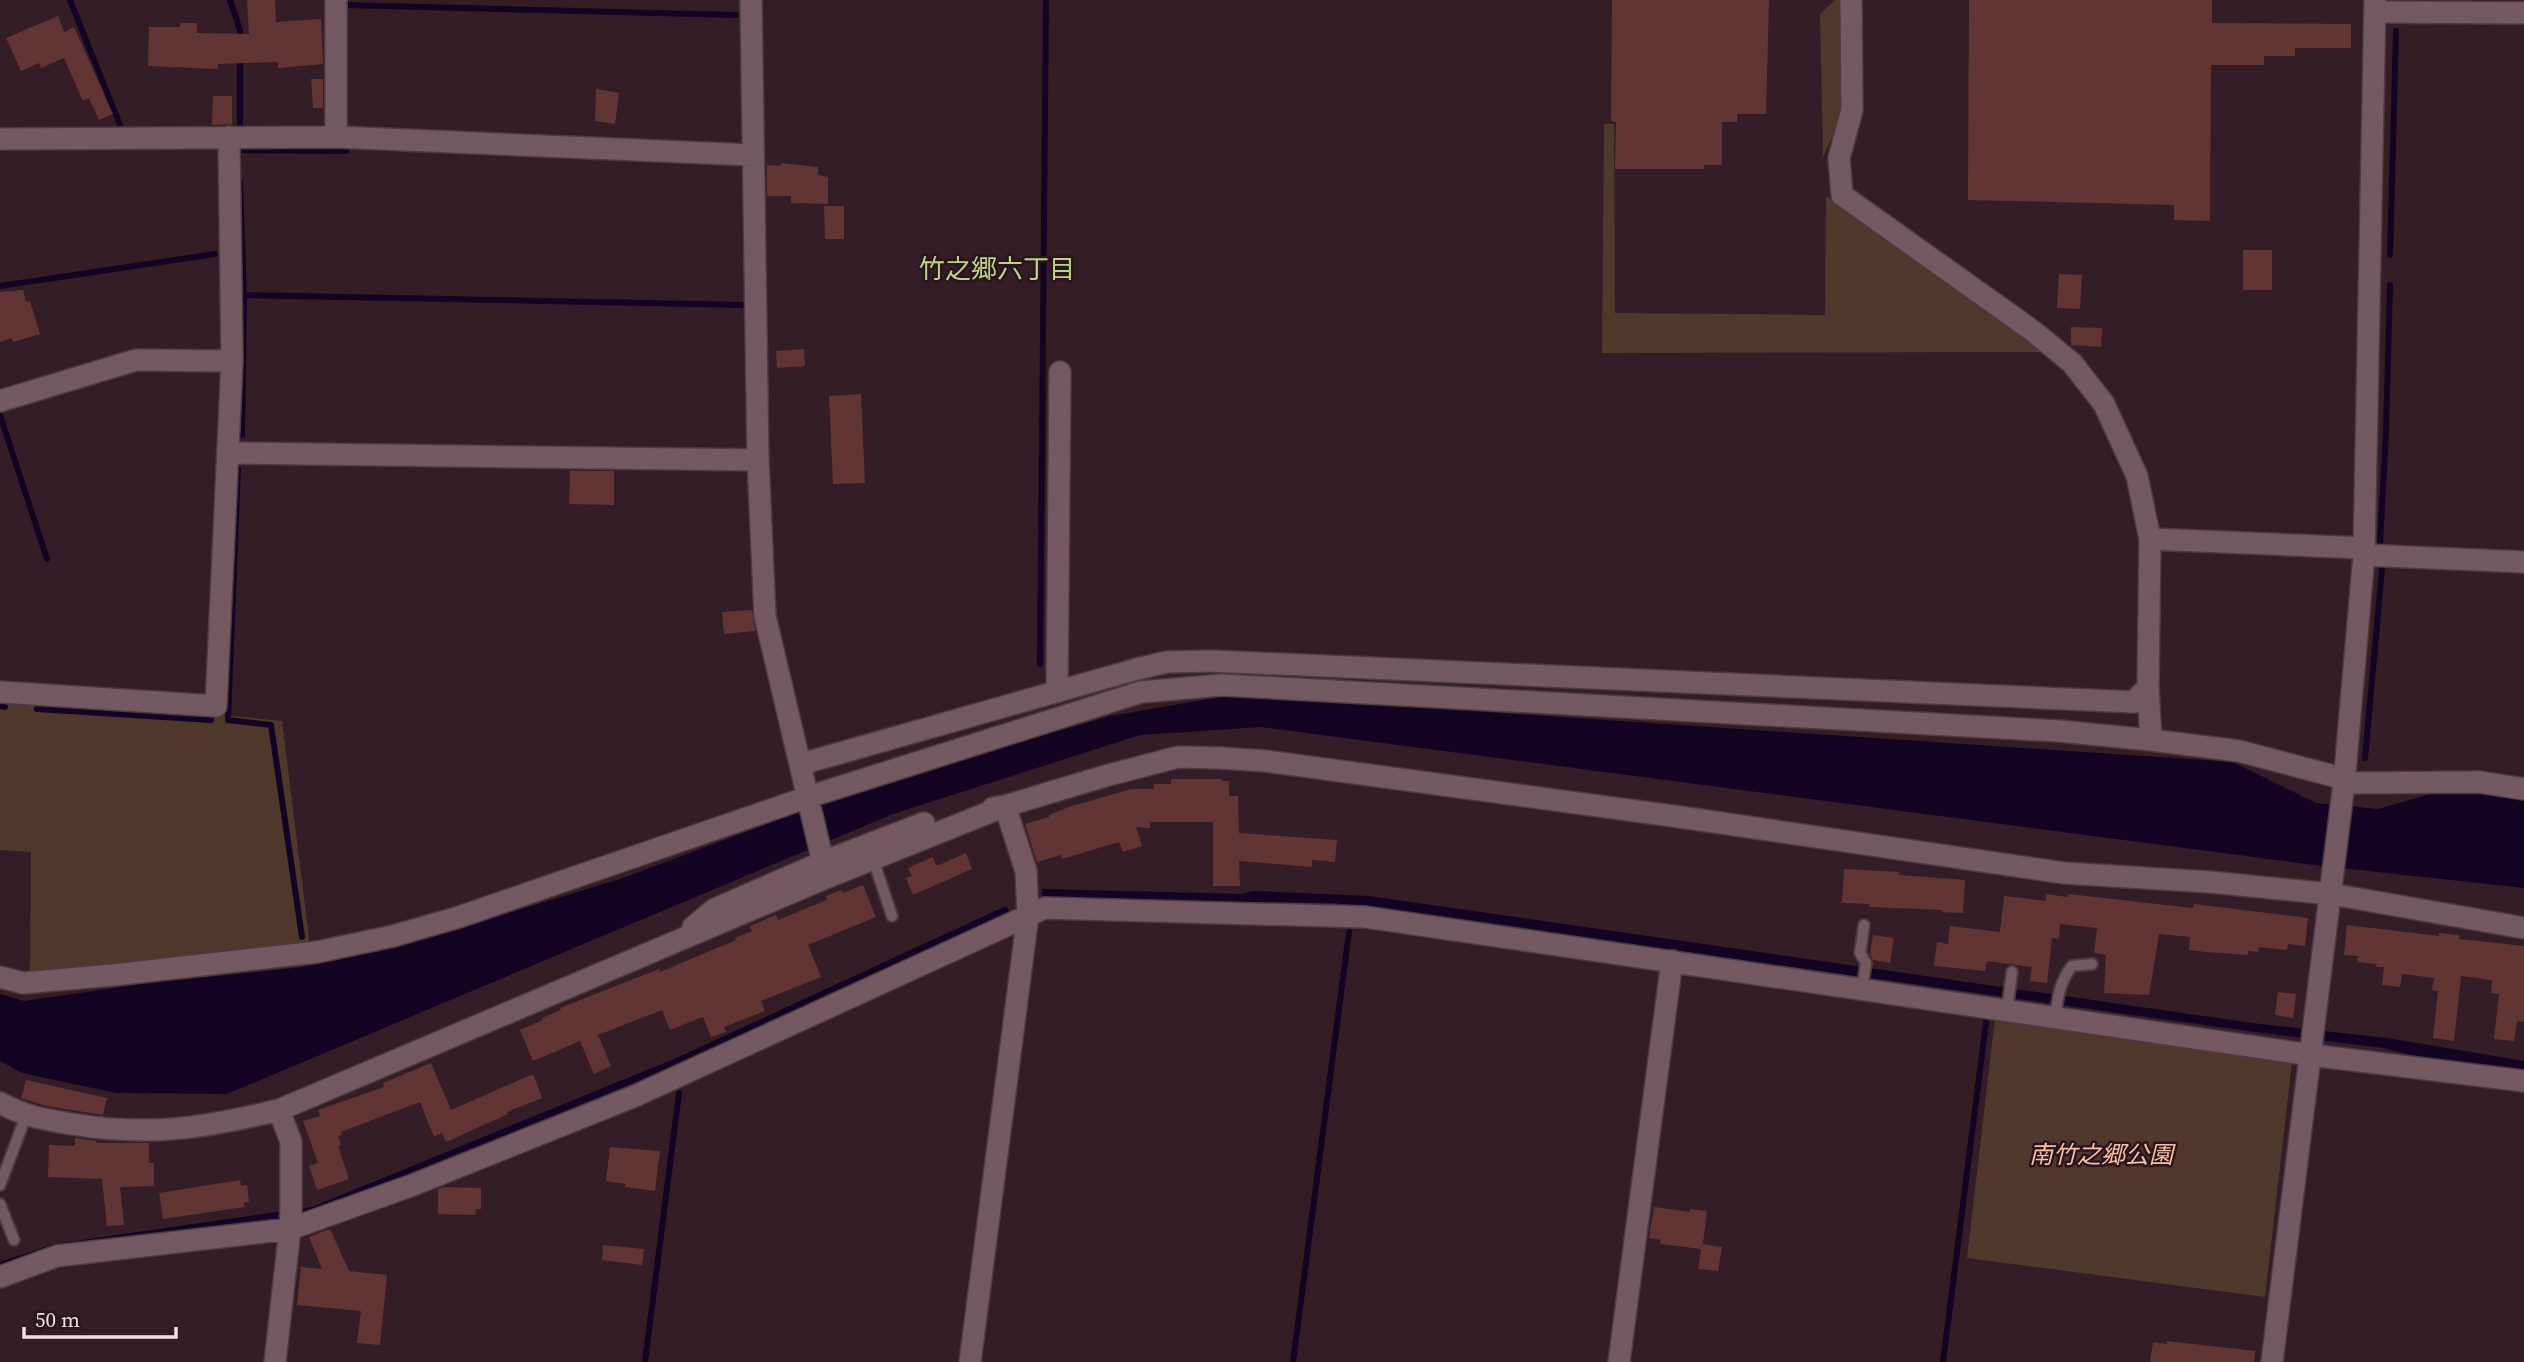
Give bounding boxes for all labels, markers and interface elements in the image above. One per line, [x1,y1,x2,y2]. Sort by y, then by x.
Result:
district label: 竹之郷六丁目 [919,251,1075,287]
park label: 南竹之郷公園 [2029,1138,2176,1171]
scale bar [24,1296,177,1340]
text: 50 m [35,1305,80,1334]

